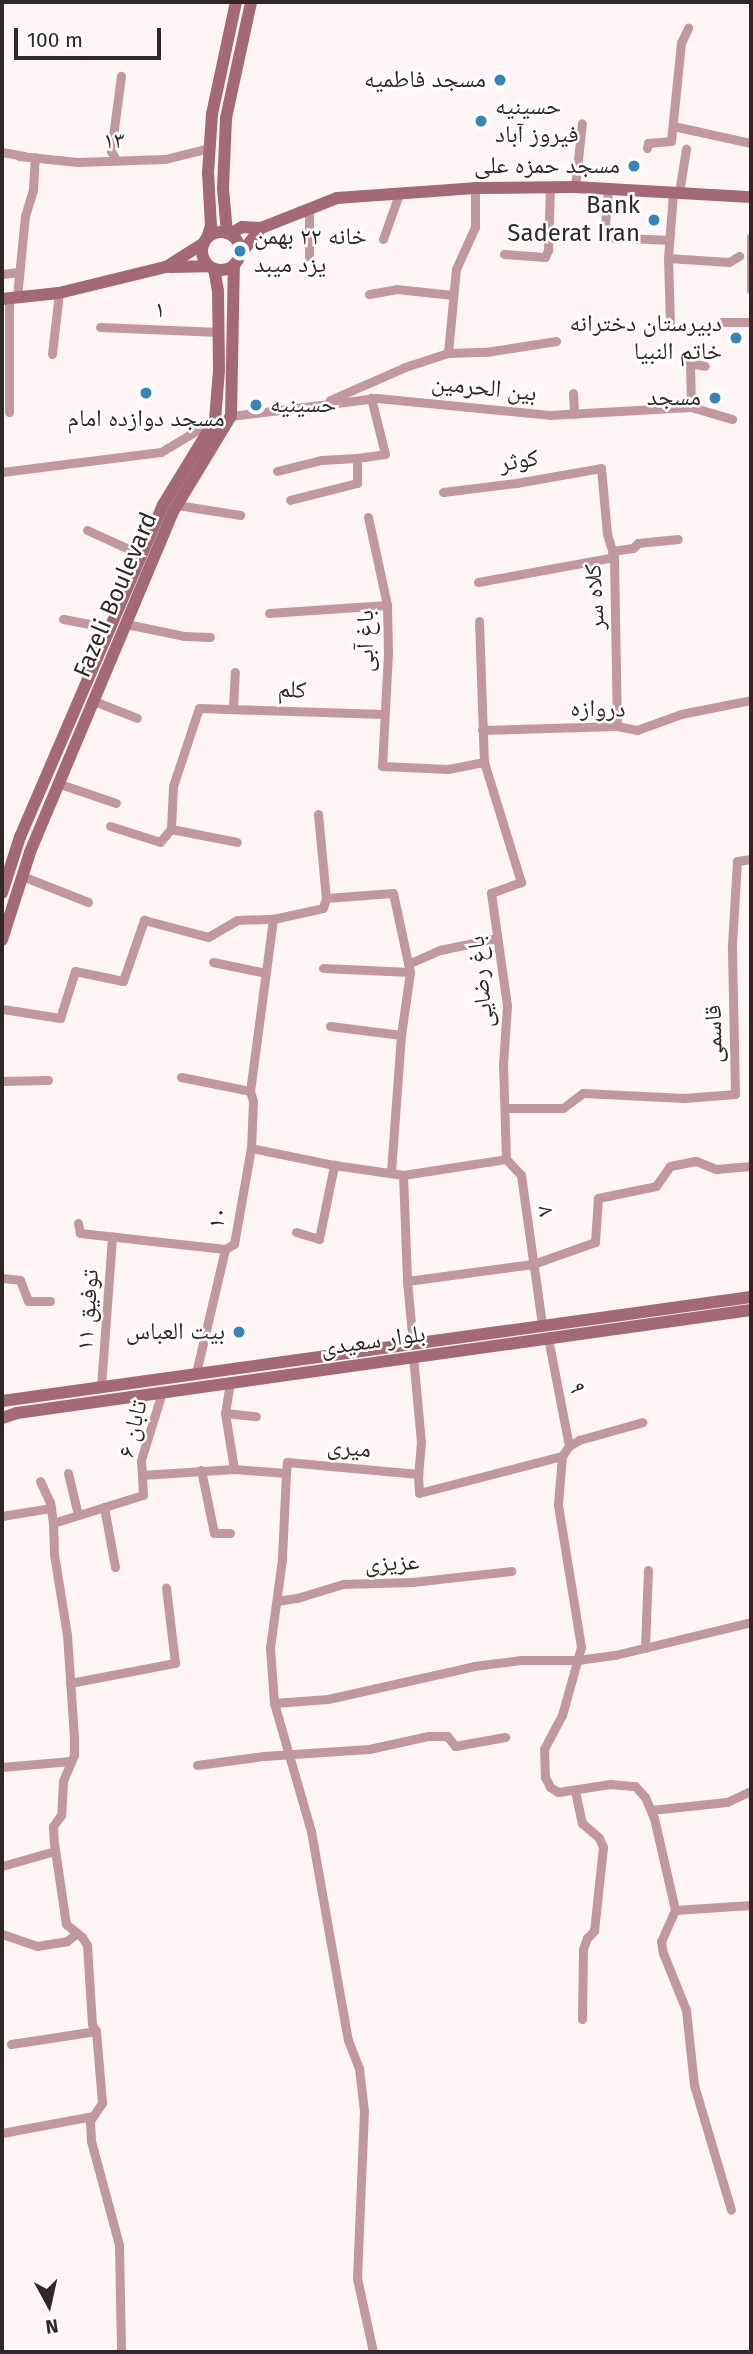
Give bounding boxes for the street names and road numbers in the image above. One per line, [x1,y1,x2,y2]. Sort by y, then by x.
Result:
street label: ۱۳ [103,126,125,156]
street label: ۱ [154,295,166,325]
street label: بین الحرمین [430,368,538,408]
street label: کوثر [497,444,541,478]
street label: Fazeli Boulevard [68,508,164,682]
street label: کلاه سر [579,563,611,631]
street label: باغ آبی [352,610,380,672]
street label: کلم [277,675,307,705]
street label: دروازه [570,694,626,724]
street label: باغ رضایی [462,935,500,1029]
street label: قاسمی [699,1005,729,1063]
street label: ۱۰ [202,1204,234,1232]
street label: ۸ [531,1204,561,1218]
street label: توفیق ۱۱ [71,1268,105,1352]
street label: بلوار سعیدی [319,1319,427,1363]
street label: ۹ [562,1380,592,1396]
street label: تابان ۶ [112,1397,154,1461]
street label: میری [326,1432,372,1464]
street label: عزیزی [364,1548,420,1578]

